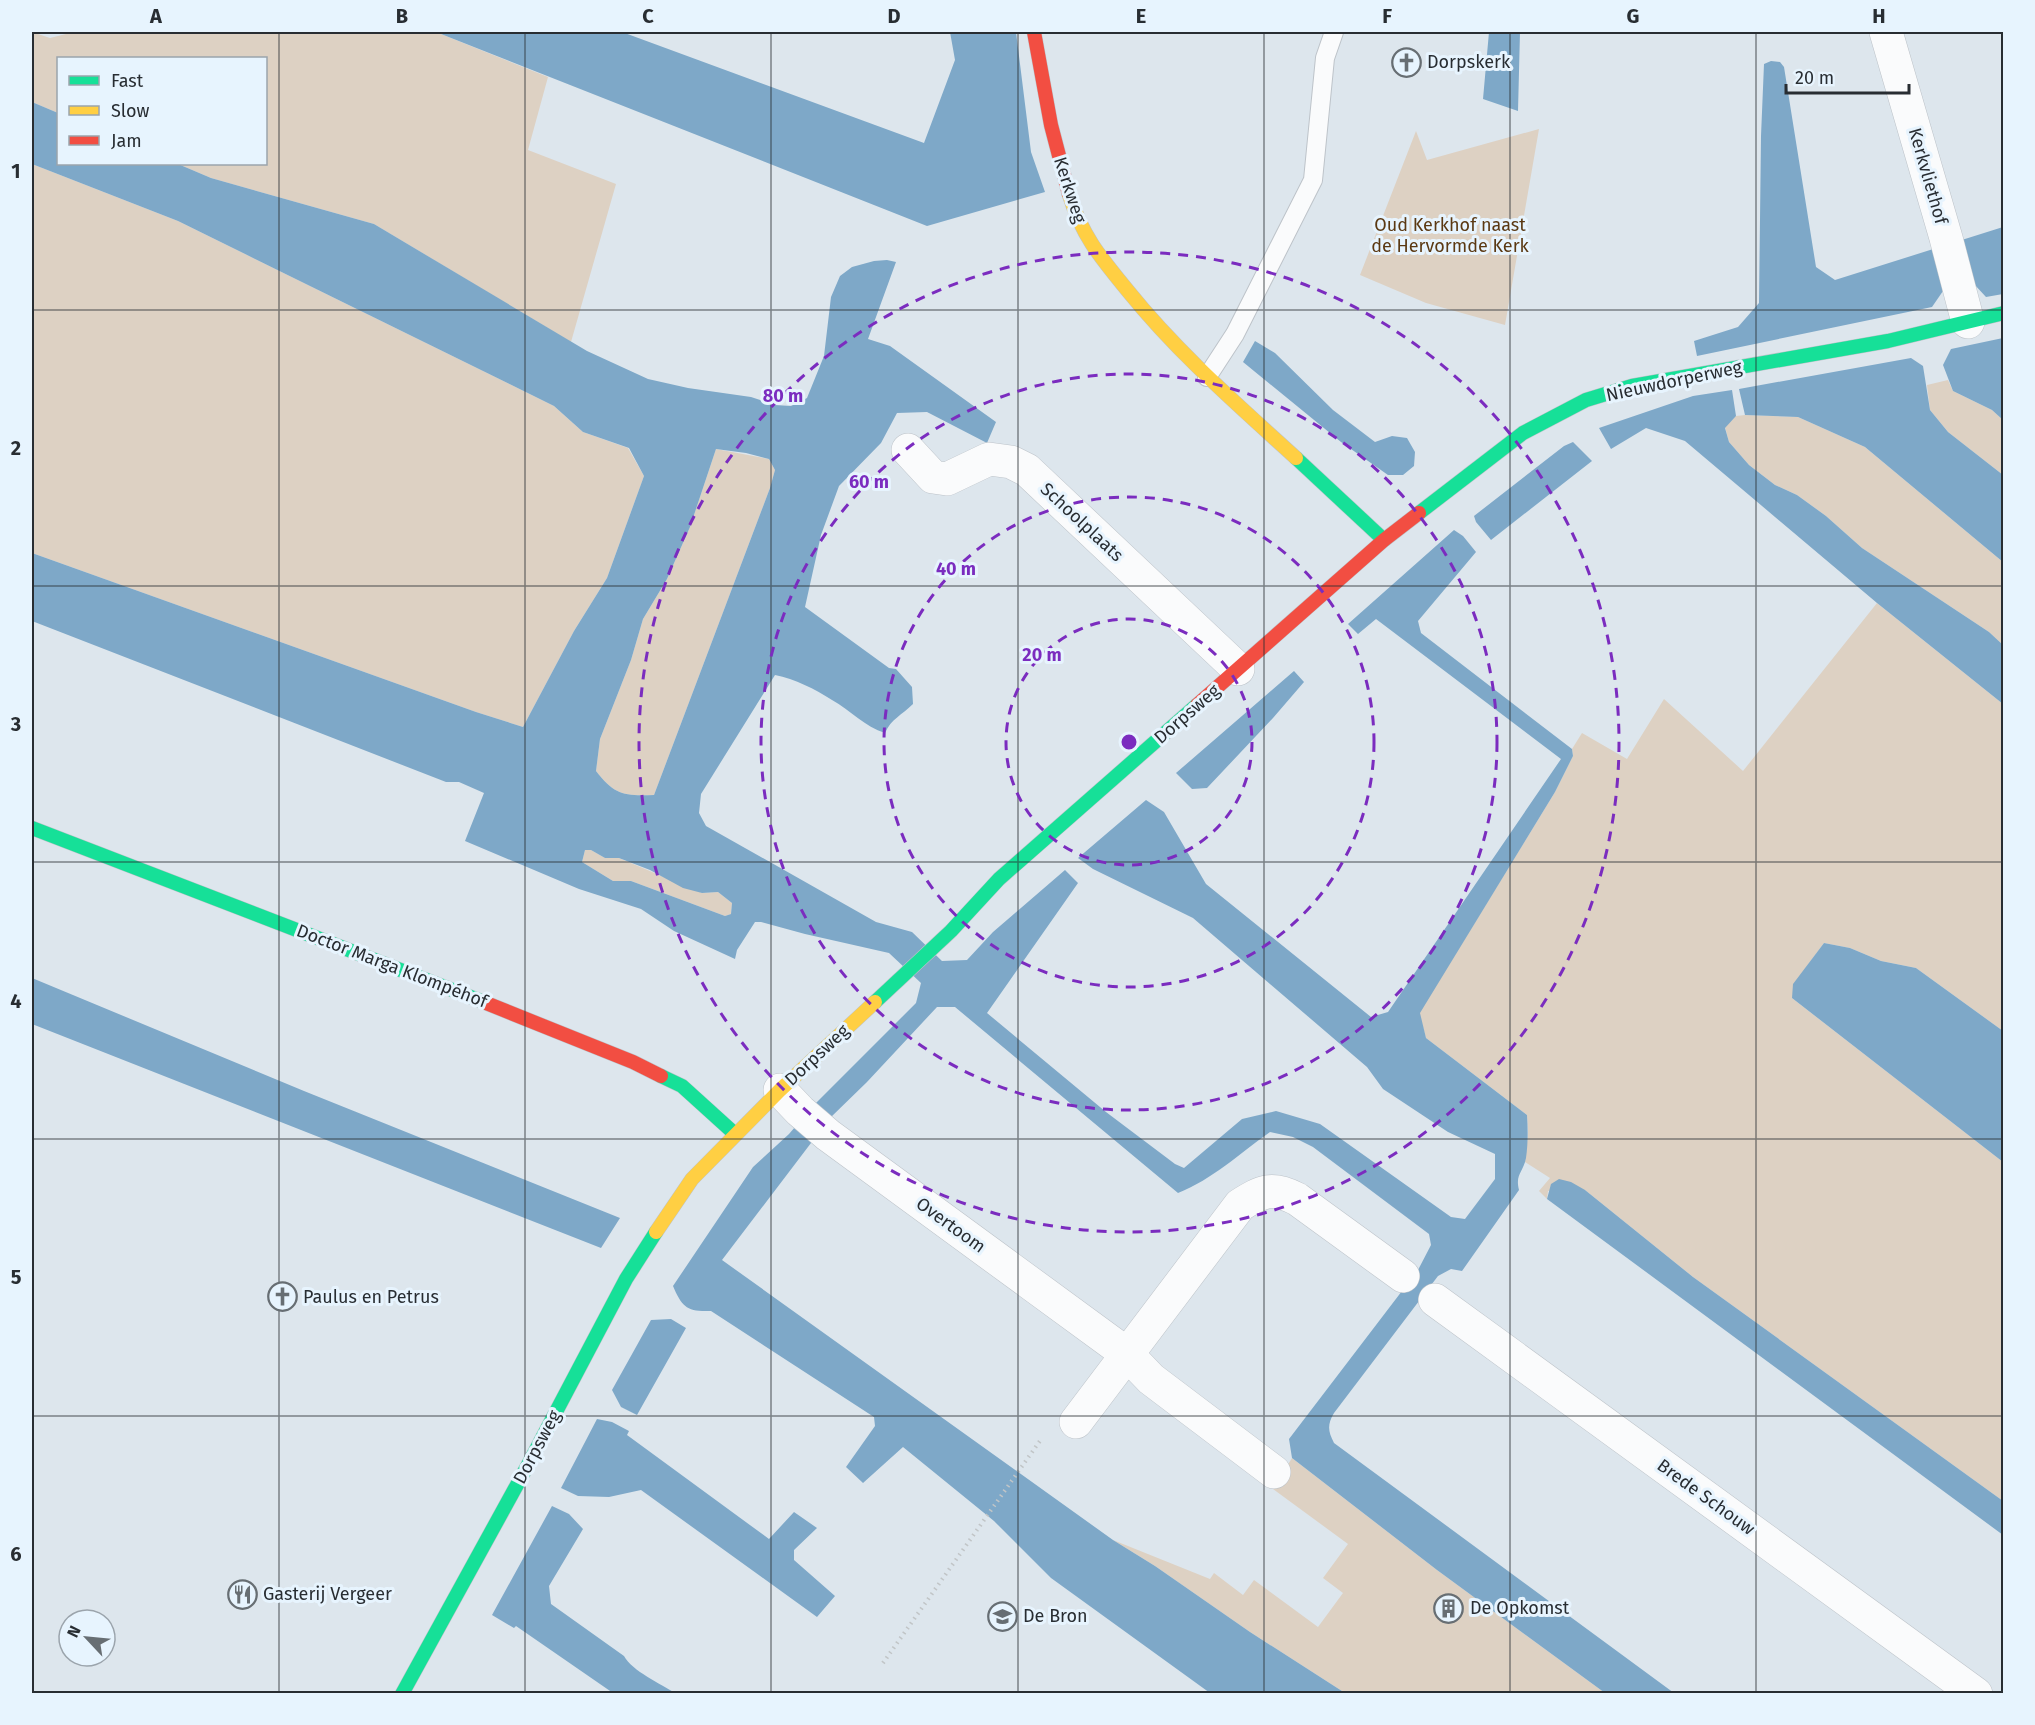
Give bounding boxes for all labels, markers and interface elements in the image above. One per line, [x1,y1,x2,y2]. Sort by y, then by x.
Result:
text: A [149,4,163,28]
text: B [396,4,408,28]
text: C [642,4,654,28]
text: D [887,4,901,28]
text: E [1136,4,1146,28]
text: F [1382,4,1392,28]
text: G [1627,4,1639,28]
text: H [1872,4,1886,28]
church icon: Dorpskerk [1390,46,1422,78]
place label: Dorpskerk [1427,51,1511,73]
legend [57,57,267,165]
scale bar [1786,57,1909,95]
text: 20 m [1795,67,1834,89]
text: Fast [111,70,144,92]
text: Slow [111,100,150,122]
street label: Kerkvliethof [1904,125,1953,228]
text: Jam [111,130,142,152]
street label: Kerkweg [1049,154,1091,227]
text: 1 [11,159,21,183]
park label: Oud Kerkhof naast de Hervormde Kerk [1371,214,1530,257]
street label: Nieuwdorperweg [1604,356,1745,406]
text: 80 m [763,385,803,407]
text: 2 [11,436,21,460]
text: 60 m [849,471,889,493]
street label: Schoolplaats [1036,478,1128,566]
text: 40 m [936,558,976,580]
text: 20 m [1022,644,1062,666]
street label: Dorpsweg [1150,679,1225,749]
text: 3 [10,712,21,736]
centre of rings [1119,732,1139,752]
street label: Doctor Marga Klompéhof [294,919,492,1013]
text: 4 [10,989,22,1013]
street label: Dorpsweg [780,1019,854,1090]
street label: Overtoom [912,1192,990,1258]
text: 5 [11,1265,22,1289]
church icon: Paulus en Petrus [266,1281,298,1313]
place label: Paulus en Petrus [303,1286,439,1308]
street label: Dorpsweg [508,1406,566,1488]
street label: Brede Schouw [1653,1454,1759,1540]
text: 6 [10,1542,22,1566]
restaurant icon: Gasterij Vergeer [226,1578,258,1610]
place label: Gasterij Vergeer [263,1583,392,1605]
building icon: De Opkomst [1433,1592,1465,1624]
place label: De Opkomst [1470,1597,1570,1619]
school or university icon: De Bron [986,1600,1018,1632]
place label: De Bron [1023,1605,1088,1627]
north arrow [57,1608,117,1668]
text: N [63,1623,85,1641]

